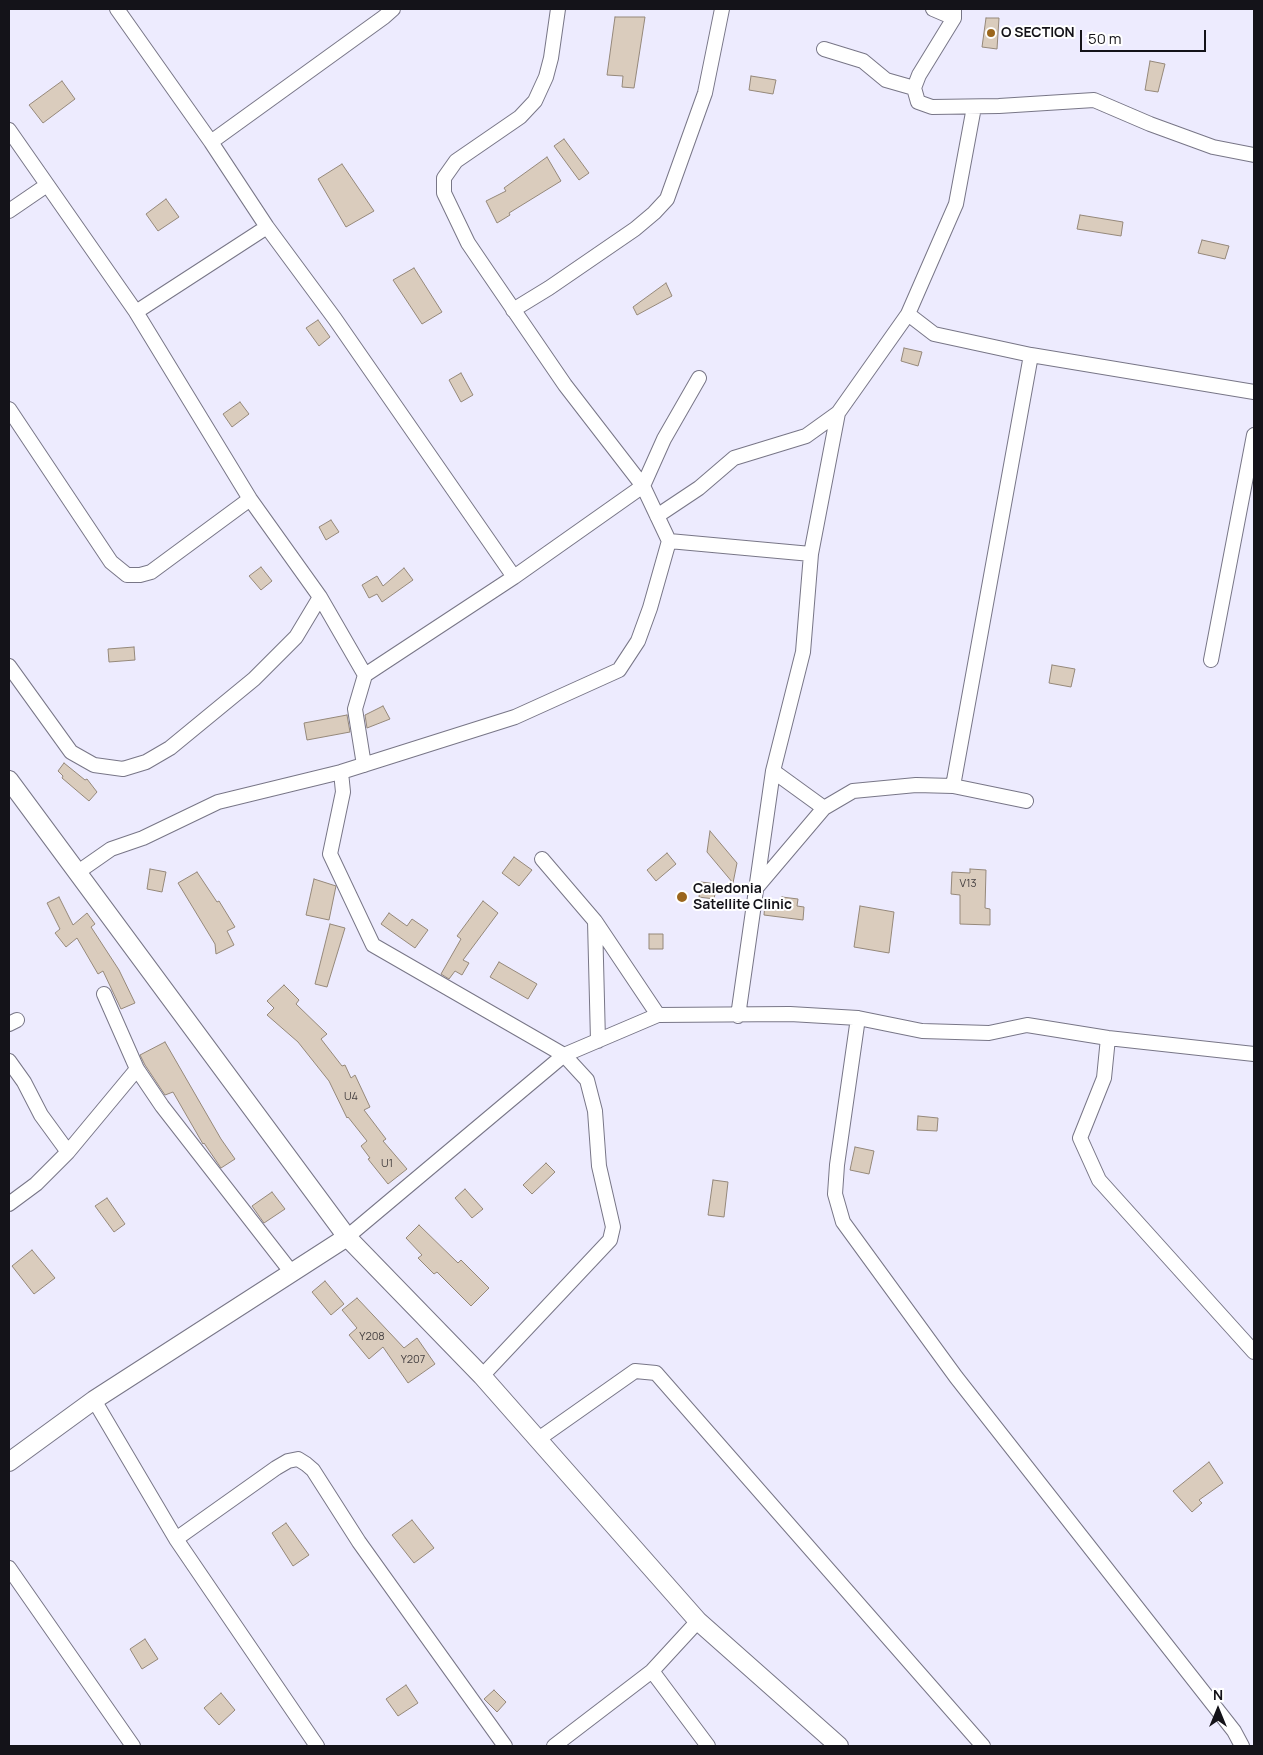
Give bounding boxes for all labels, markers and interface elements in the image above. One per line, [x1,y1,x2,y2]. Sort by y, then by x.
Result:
scale bar [1083,20,1209,52]
place label: O SECTION [1001,25,1075,41]
marker: O SECTION [985,27,997,39]
text: 50 m [1088,28,1122,49]
house number: V13 [959,877,977,891]
place label: Caledonia Satellite Clinic [693,881,792,914]
marker: Caledonia Satellite Clinic [675,890,689,904]
house number: U4 [344,1090,358,1104]
house number: U1 [381,1157,393,1171]
house number: Y208 [359,1330,385,1344]
house number: Y207 [401,1353,425,1367]
north arrow [1193,1685,1243,1735]
text: N [1213,1685,1223,1704]

